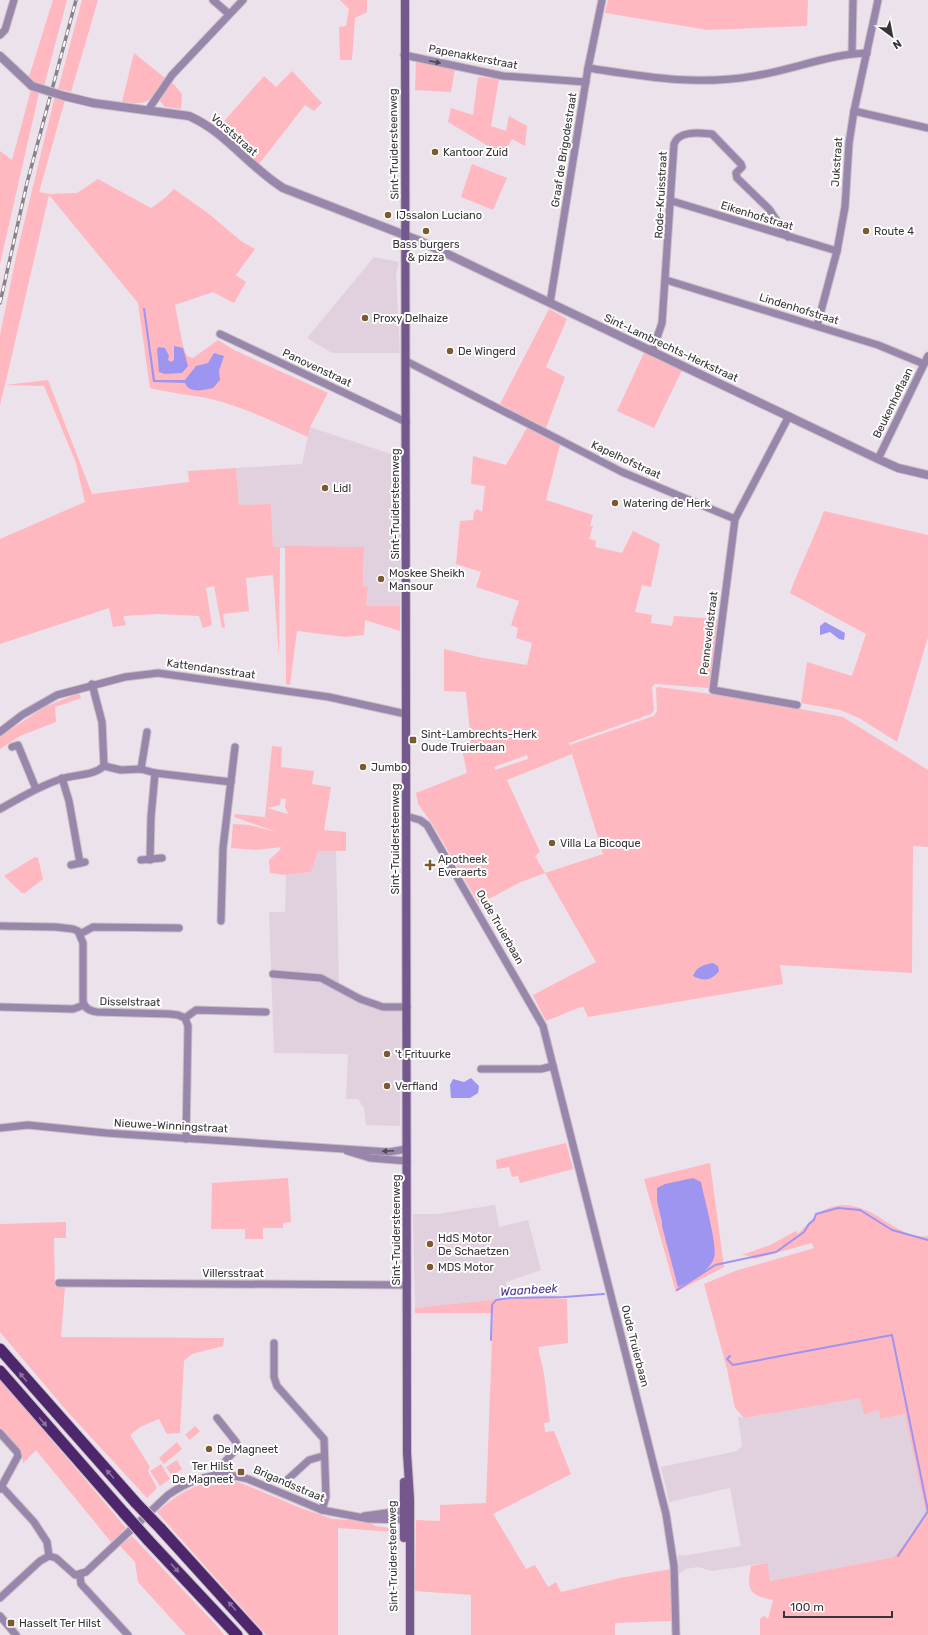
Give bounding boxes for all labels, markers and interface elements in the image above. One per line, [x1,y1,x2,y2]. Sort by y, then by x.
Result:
north arrow [872,16,912,56]
text: N [890,36,904,52]
street label: Papenakkerstraat [427,42,519,72]
one-way arrow [428,59,441,65]
street label: Sint-Truidersteenweg [387,88,401,200]
street label: Graaf de Brigodestraat [549,91,580,208]
street label: Vorststraat [208,111,260,159]
street label: Jukstraat [829,136,845,187]
place label: Kantoor Zuid [443,146,508,159]
marker: Kantoor Zuid [430,147,440,157]
street label: Rode-Kruisstraat [652,150,670,239]
street label: Eikenhofstraat [719,199,795,233]
place label: IJssalon Luciano [396,209,482,222]
marker: IJssalon Luciano [383,210,393,220]
place label: Route 4 [874,225,914,238]
marker: Bass burgers & pizza [421,226,431,236]
marker: Route 4 [861,226,871,236]
place label: Bass burgers & pizza [392,238,460,264]
street label: Lindenhofstraat [758,291,841,327]
street label: Sint-Lambrechts-Herkstraat [602,311,741,385]
place label: Proxy Delhaize [373,312,448,325]
marker: Proxy Delhaize [360,313,370,323]
place label: De Wingerd [458,345,516,358]
street label: Panovenstraat [280,346,354,390]
marker: De Wingerd [445,346,455,356]
street label: Beukenhoflaan [870,366,916,440]
street label: Kapelhofstraat [589,438,664,482]
street label: Sint-Truidersteenweg [389,449,402,559]
place label: Lidl [333,482,351,495]
marker: Lidl [320,483,330,493]
place label: Watering de Herk [623,497,710,510]
marker: Watering de Herk [610,498,620,508]
place label: Moskee Sheikh Mansour [389,567,465,593]
marker: Moskee Sheikh Mansour [376,574,386,584]
street label: Penneveldstraat [697,590,721,676]
street label: Kattendansstraat [166,656,257,682]
place label: Sint-Lambrechts-Herk Oude Truierbaan [421,728,537,754]
marker: Sint-Lambrechts-Herk Oude Truierbaan [408,735,418,745]
place label: Jumbo [371,761,407,774]
marker: Jumbo [358,762,368,772]
street label: Sint-Truidersteenweg [389,784,402,894]
place label: Villa La Bicoque [560,837,641,850]
marker: Villa La Bicoque [547,838,557,848]
place label: Apotheek Everaerts [438,853,488,879]
marker: Apotheek Everaerts [425,860,435,870]
street label: Oude Truierbaan [473,887,527,967]
street label: Disselstraat [100,995,161,1009]
place label: 't Frituurke [395,1048,451,1061]
marker: 't Frituurke [382,1049,392,1059]
place label: Verfland [395,1080,438,1093]
marker: Verfland [382,1081,392,1091]
street label: Nieuwe-Winningstraat [114,1117,229,1136]
one-way arrow [381,1148,394,1154]
street label: Sint-Truidersteenweg [390,1175,403,1285]
place label: HdS Motor De Schaetzen [438,1232,509,1258]
marker: HdS Motor De Schaetzen [425,1239,435,1249]
place label: MDS Motor [438,1261,494,1274]
marker: MDS Motor [425,1262,435,1272]
street label: Villersstraat [202,1267,264,1280]
water label: Waanbeek [500,1281,559,1299]
street label: Oude Truierbaan [619,1304,651,1388]
one-way arrow [19,1371,28,1382]
one-way arrow [39,1416,48,1427]
place label: De Magneet [217,1443,279,1456]
marker: De Magneet [204,1444,214,1454]
place label: Ter Hilst De Magneet [172,1460,234,1486]
street label: Brigandsstraat [251,1463,327,1505]
marker: Ter Hilst De Magneet [236,1467,246,1477]
one-way arrow [105,1469,114,1479]
street label: Sint-Truidersteenweg [386,1500,400,1612]
one-way arrow [170,1563,180,1573]
scale bar [784,1593,892,1619]
one-way arrow [227,1600,236,1611]
text: 100 m [790,1600,824,1614]
place label: Hasselt Ter Hilst [19,1617,102,1630]
marker: Hasselt Ter Hilst [6,1618,16,1628]

